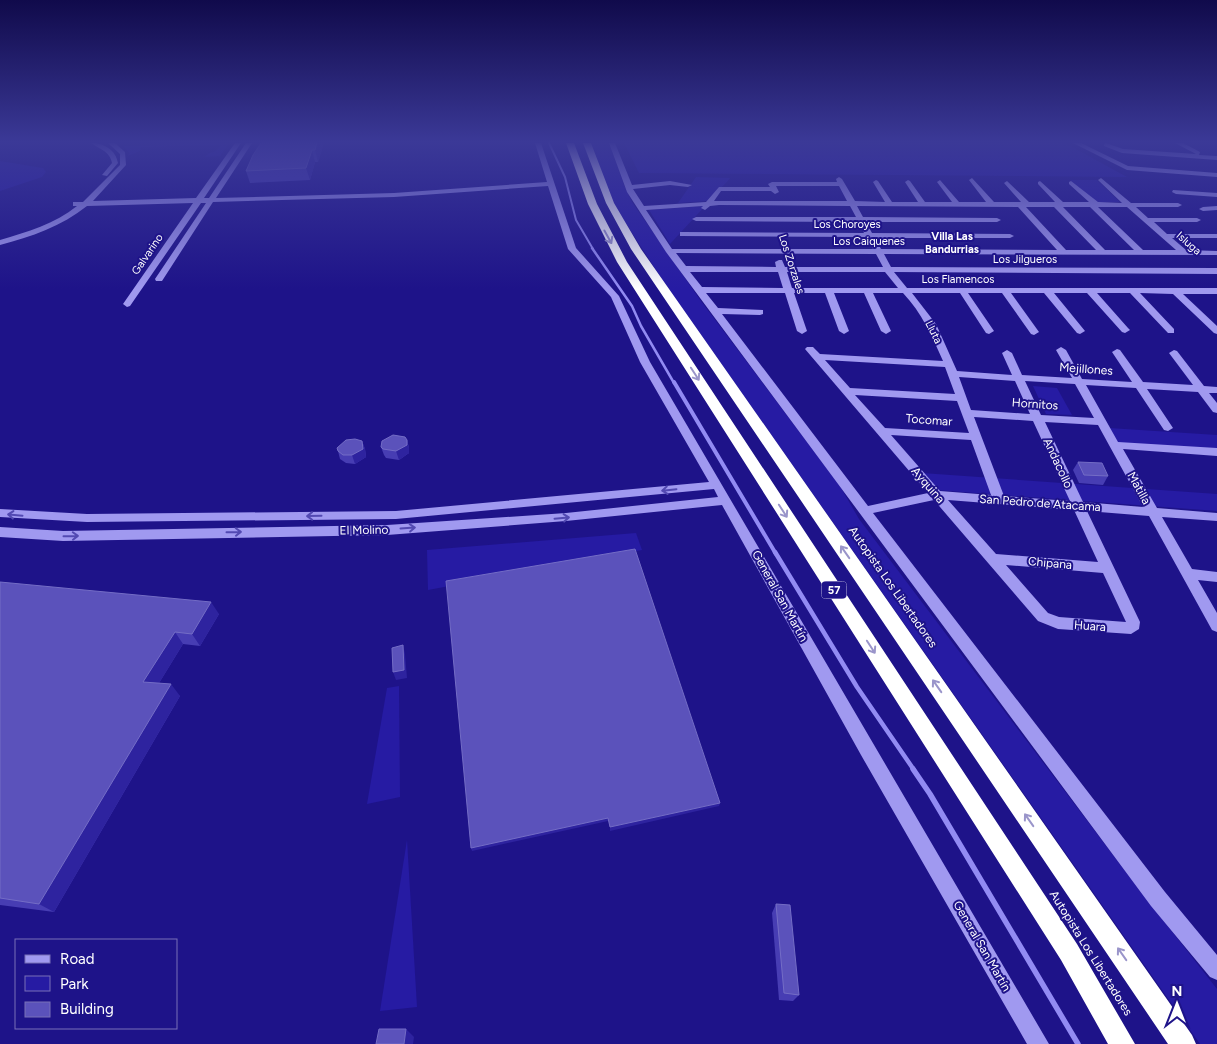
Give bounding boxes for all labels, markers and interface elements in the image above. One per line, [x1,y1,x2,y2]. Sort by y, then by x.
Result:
street label: Los Choroyes [813,218,881,231]
one-way arrow [603,229,613,244]
street label: Isluga [1174,229,1204,258]
district label: Villa Las Bandurrias [925,230,979,256]
street label: Galvarino [129,231,166,277]
street label: Los Zorzales [776,233,807,295]
street label: Los Caiquenes [833,235,905,248]
street label: Los Jilgueros [993,253,1057,266]
street label: Los Flamencos [922,273,994,286]
street label: Lluta [922,319,945,346]
street label: Mejillones [1059,360,1114,378]
one-way arrow [689,367,700,381]
street label: Hornitos [1011,395,1059,413]
street label: Tocomar [905,411,953,429]
street label: Andacollo [1040,436,1076,490]
street label: Ayquina [908,464,948,506]
street label: Matilla [1124,469,1154,507]
one-way arrow [661,485,677,495]
street label: San Pedro de Atacama [979,492,1101,514]
one-way arrow [778,503,788,517]
one-way arrow [8,510,24,519]
one-way arrow [306,511,322,521]
one-way arrow [554,513,570,522]
street label: El Molino [339,523,389,537]
one-way arrow [400,524,416,533]
street label: Autopista Los Libertadores [846,524,940,651]
one-way arrow [226,527,242,537]
one-way arrow [63,531,79,540]
one-way arrow [840,545,850,559]
street label: General San Martín [749,548,811,644]
street label: Chipana [1027,554,1073,572]
road number: 57 [822,582,846,598]
street label: Huara [1074,618,1106,634]
one-way arrow [866,640,876,654]
one-way arrow [932,679,942,693]
one-way arrow [1024,813,1034,827]
street label: Autopista Los Libertadores [1047,888,1135,1018]
street label: General San Martín [950,898,1014,994]
legend [15,939,178,1029]
one-way arrow [1117,947,1127,961]
text: Road [60,950,95,968]
text: Park [60,975,89,993]
north arrow [1152,979,1202,1029]
text: N [1172,983,1182,1000]
text: Building [60,1000,114,1018]

